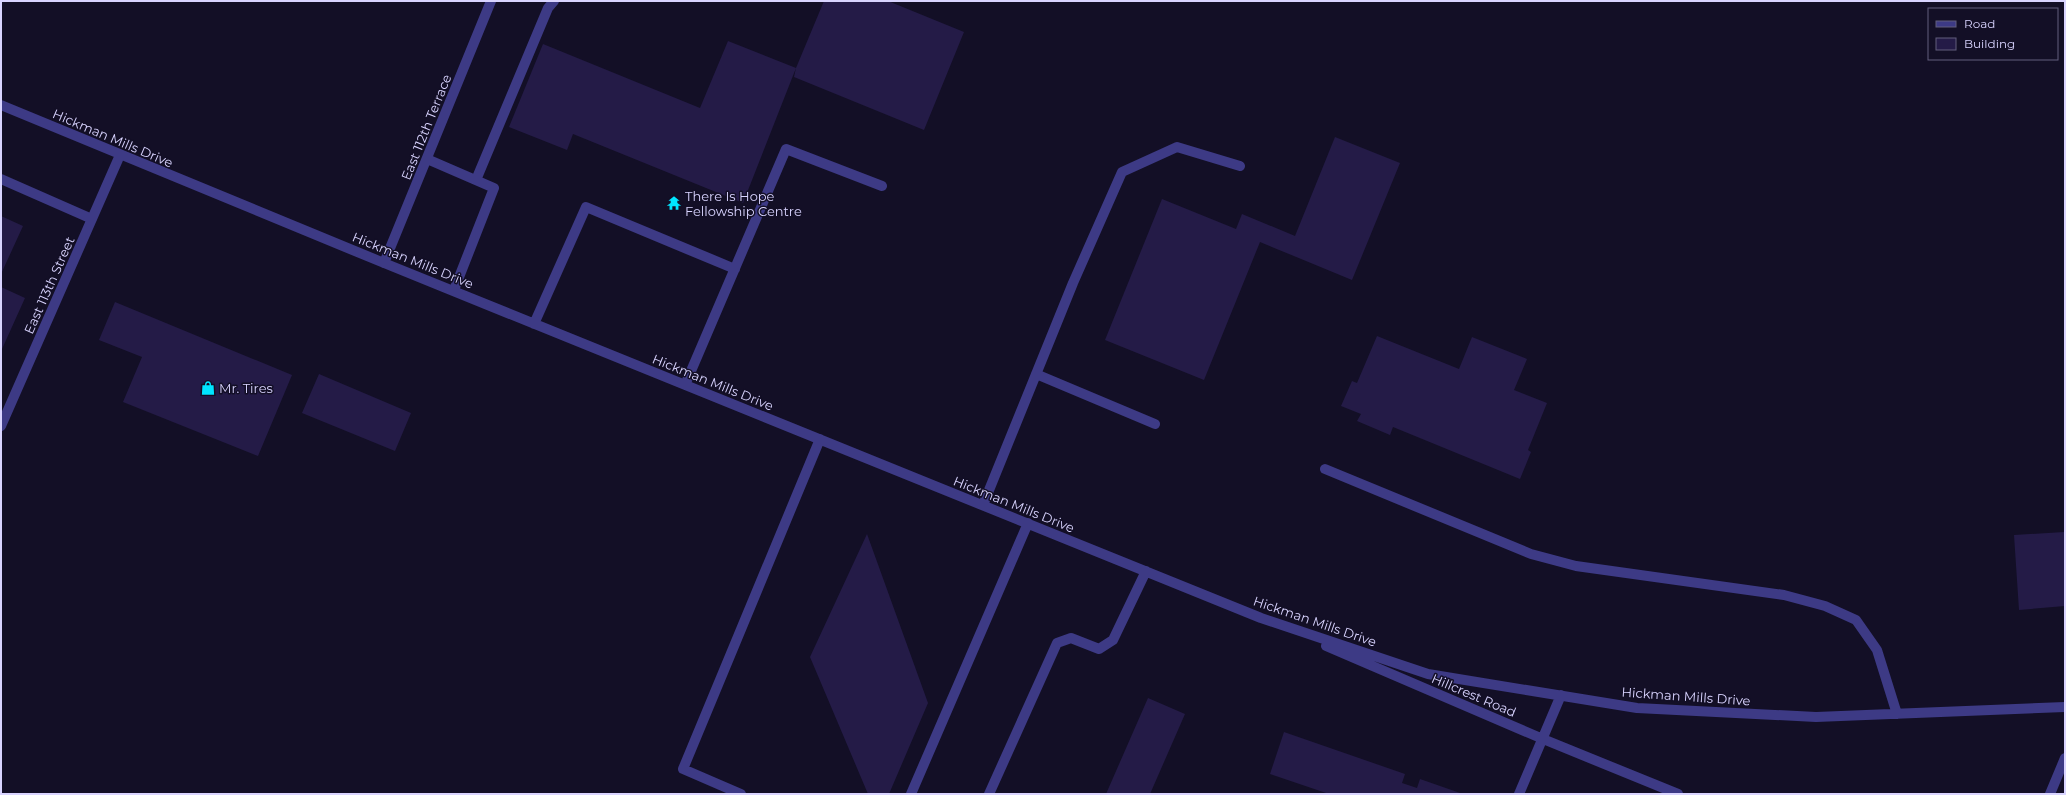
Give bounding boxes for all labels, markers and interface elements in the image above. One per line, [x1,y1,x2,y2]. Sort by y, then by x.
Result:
legend [1928,8,2058,60]
text: Road [1964,16,1995,31]
text: Building [1964,36,2015,51]
street label: East 112th Terrace [397,72,455,182]
street label: Hickman Mills Drive [50,105,176,171]
place label: There Is Hope Fellowship Centre [685,188,802,219]
temple icon: There Is Hope Fellowship Centre [666,195,682,211]
street label: Hickman Mills Drive [350,228,476,292]
street label: East 113th Street [20,234,78,336]
street label: Hickman Mills Drive [650,350,776,414]
shop icon: Mr. Tires [200,380,216,396]
place label: Mr. Tires [219,380,273,396]
street label: Hickman Mills Drive [951,472,1077,536]
street label: Hickman Mills Drive [1251,592,1379,650]
street label: Hillcrest Road [1429,670,1519,720]
street label: Hickman Mills Drive [1621,684,1751,709]

